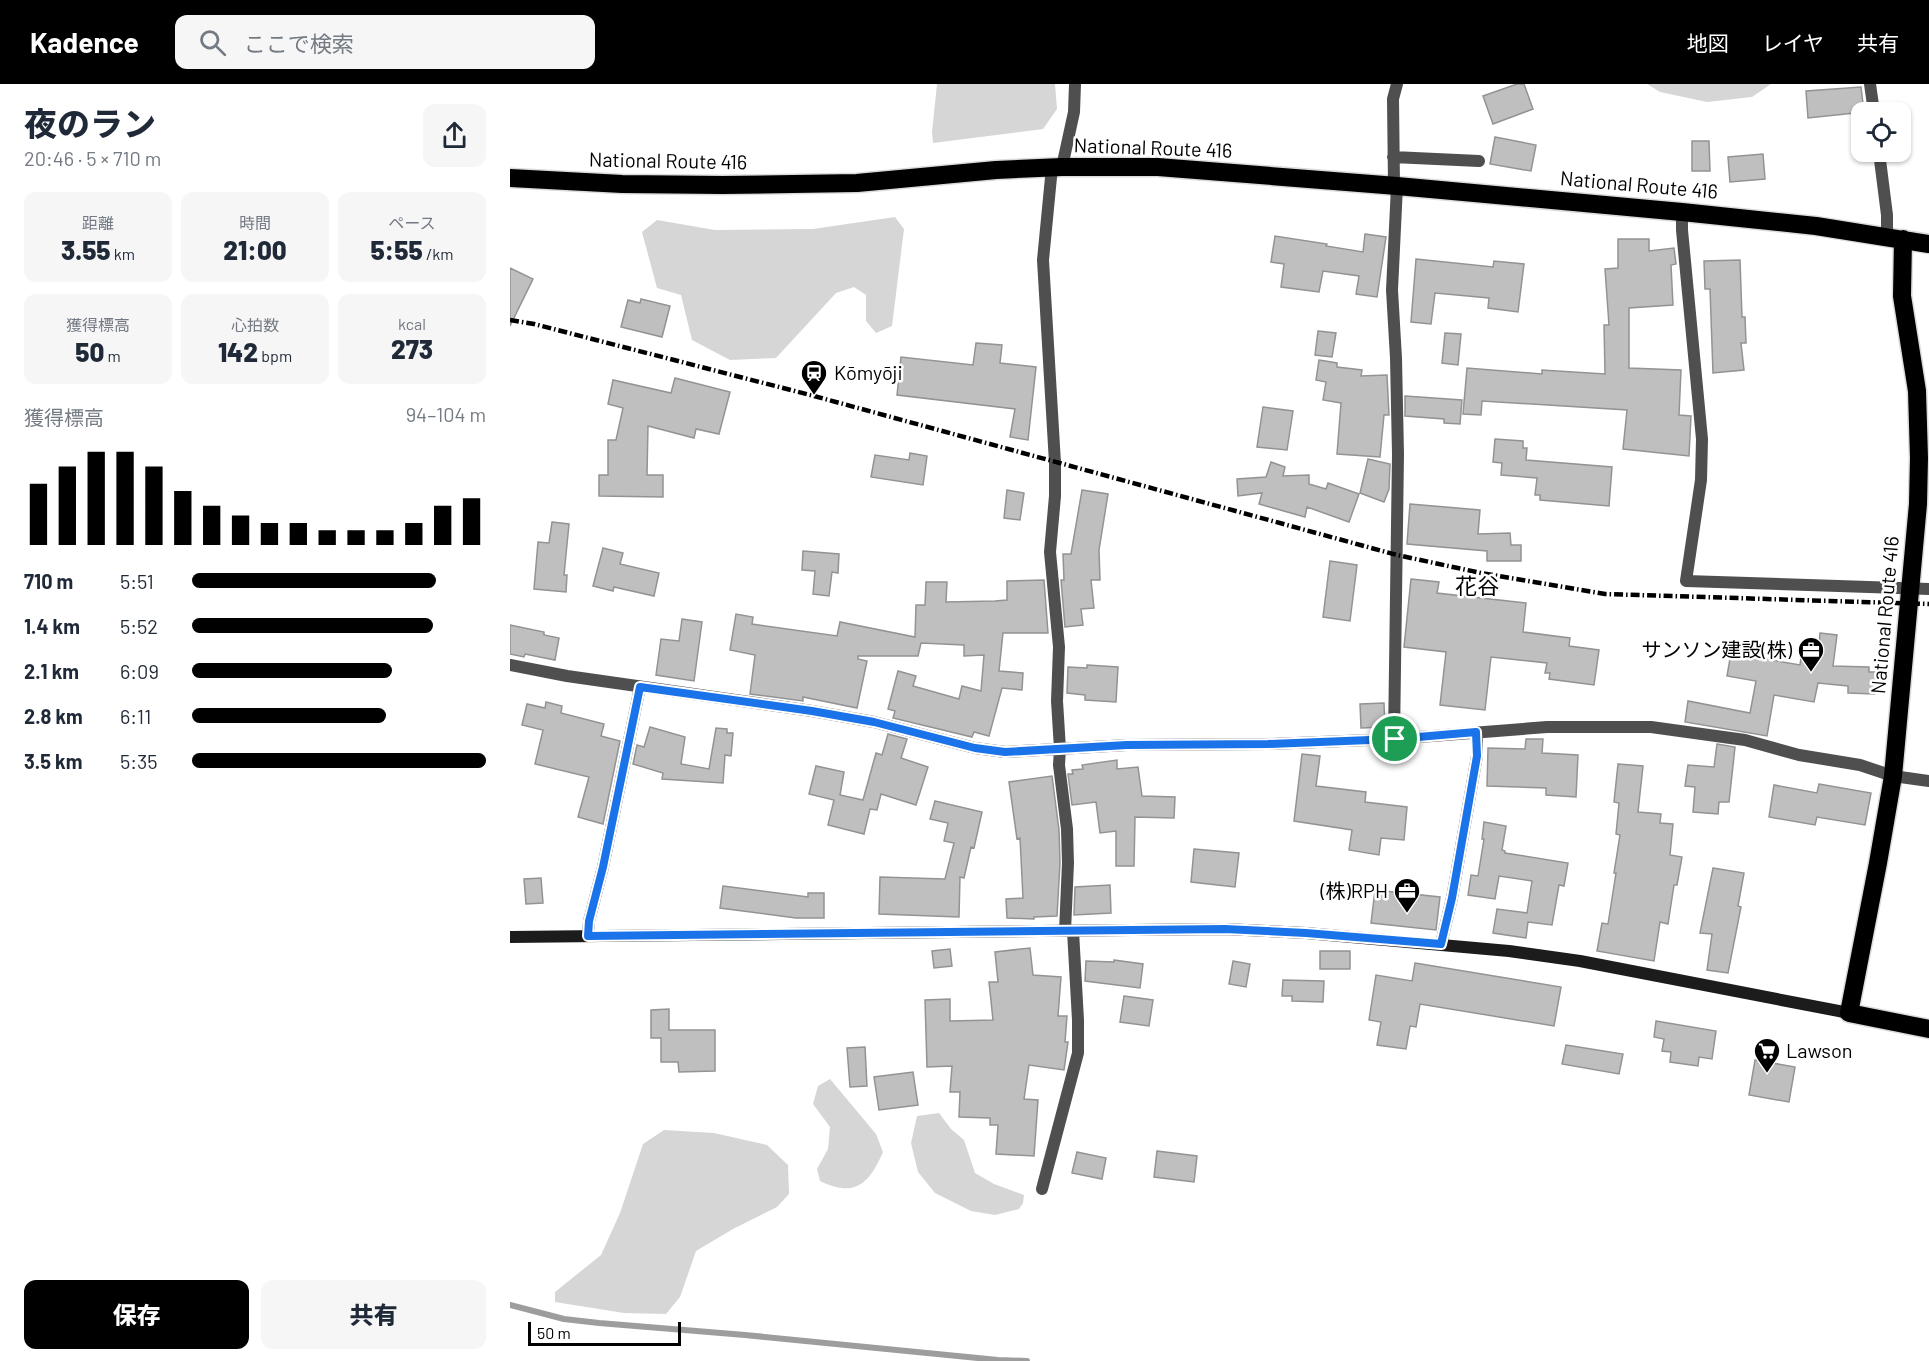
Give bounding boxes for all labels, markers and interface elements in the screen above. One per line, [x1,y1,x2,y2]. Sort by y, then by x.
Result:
search box [175,15,595,69]
text: Kadence [30,25,139,59]
icon: search [196,26,229,59]
text: ここで検索 [244,30,354,56]
text: 地図 [1687,30,1729,55]
text: レイヤ [1762,30,1824,55]
text: 共有 [1857,30,1899,55]
map controls [1851,102,1911,162]
button: locate [1851,102,1911,162]
text: 夜のラン [24,103,156,143]
button: share [423,104,486,167]
street label: National Route 416 [1073,132,1233,162]
text: 20:46 · 5 × 710 m [24,146,161,170]
street label: National Route 416 [589,147,747,173]
street label: National Route 416 [1559,165,1719,203]
text: 距離 [82,213,114,232]
text: 時間 [239,213,271,232]
text: ペース [388,213,436,232]
text: 3.55 [61,234,111,265]
text: 21:00 [223,234,287,265]
text: 5:55 [370,234,423,265]
text: km [111,244,135,263]
text: /km [423,244,454,263]
text: kcal [398,314,426,333]
text: 獲得標高 [66,315,130,334]
text: 心拍数 [231,315,279,334]
text: 273 [391,333,433,364]
text: 50 [75,336,104,367]
text: 142 [218,336,258,367]
text: m [104,346,121,365]
text: bpm [258,346,292,365]
station icon: Kōmyōji [799,358,829,396]
place label: Kōmyōji [834,360,903,384]
text: 94–104 m [406,402,486,426]
text: 獲得標高 [24,405,104,429]
street label: National Route 416 [1865,535,1903,695]
text: 710 m [24,569,73,593]
text: 5:51 [120,569,154,593]
district label: 花谷 [1455,572,1499,598]
text: 1.4 km [24,614,80,638]
text: 5:52 [120,614,158,638]
office icon: サンソン建設(株) [1796,635,1826,673]
place label: サンソン建設(株) [1642,637,1793,661]
text: 2.1 km [24,659,79,683]
text: 6:09 [120,659,159,683]
text: 2.8 km [24,704,83,728]
text: 6:11 [120,704,151,728]
pin [1369,713,1420,764]
icon: arrive [1378,722,1411,755]
text: 3.5 km [24,749,82,773]
text: 5:35 [120,749,158,773]
office icon: (株)RPH [1392,876,1422,914]
place label: (株)RPH [1319,878,1388,902]
supermarket icon: Lawson [1752,1036,1782,1074]
place label: Lawson [1786,1038,1853,1062]
button: 保存 [24,1280,249,1349]
button: 共有 [261,1280,486,1349]
scale bar [528,1319,681,1346]
text: 50 m [537,1323,571,1342]

